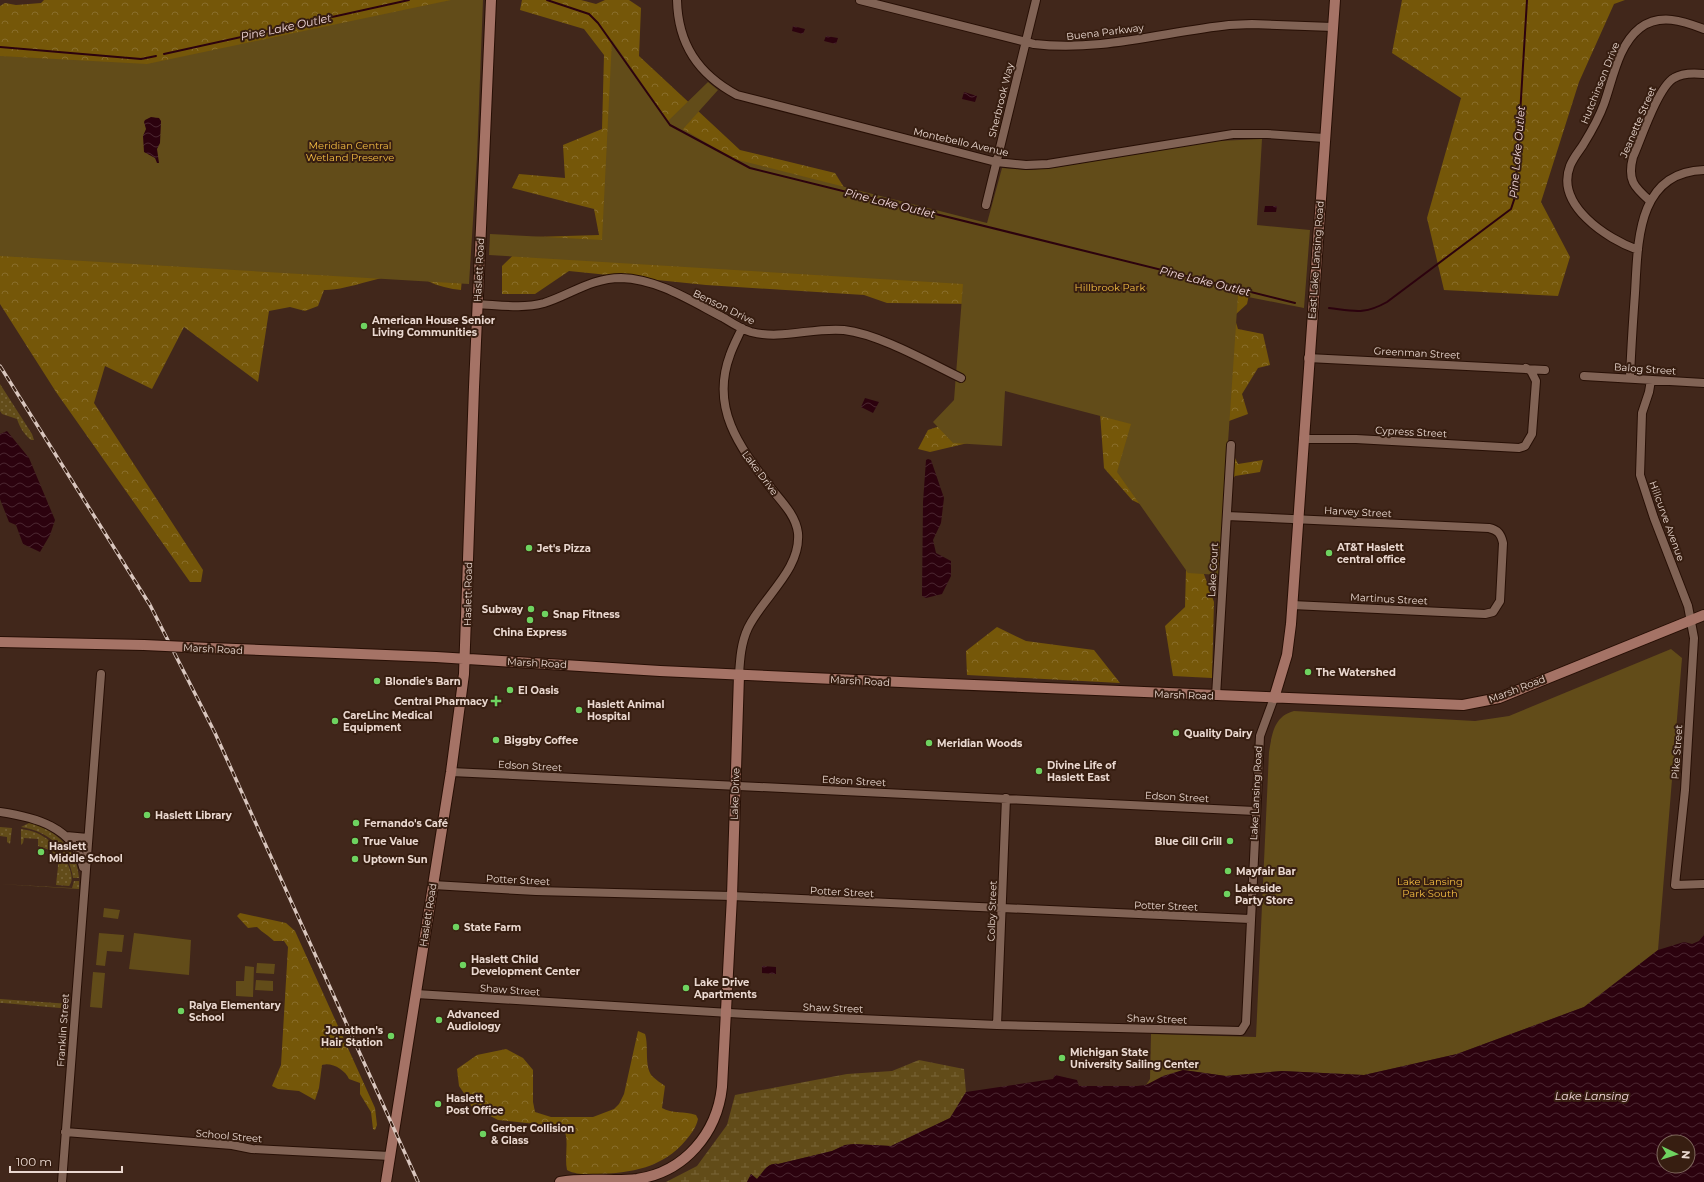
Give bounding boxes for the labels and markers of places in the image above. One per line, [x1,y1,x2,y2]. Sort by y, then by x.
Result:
place label: American House Senior Living Communities [371,314,496,339]
marker: American House Senior Living Communities [359,321,369,331]
place label: AT&T Haslett central office [1336,541,1406,566]
place label: Jet's Pizza [536,542,591,555]
marker: Jet's Pizza [524,543,534,553]
marker: AT&T Haslett central office [1324,548,1334,558]
place label: Subway [482,603,524,616]
marker: Subway [526,604,536,614]
place label: Snap Fitness [553,608,621,621]
marker: Snap Fitness [540,609,550,619]
marker: China Express [525,615,535,625]
place label: China Express [493,626,568,639]
place label: The Watershed [1316,666,1396,679]
marker: The Watershed [1303,667,1313,677]
place label: Blondie's Barn [385,675,461,688]
marker: Blondie's Barn [372,676,382,686]
place label: El Oasis [518,684,559,697]
marker: El Oasis [505,685,515,695]
place label: Central Pharmacy [394,695,489,708]
marker: Central Pharmacy [491,696,501,706]
place label: Haslett Animal Hospital [587,698,665,723]
marker: Haslett Animal Hospital [574,705,584,715]
place label: CareLinc Medical Equipment [343,709,433,734]
marker: CareLinc Medical Equipment [330,716,340,726]
place label: Quality Dairy [1184,727,1253,740]
marker: Quality Dairy [1171,728,1181,738]
place label: Biggby Coffee [504,734,578,747]
marker: Biggby Coffee [491,735,501,745]
place label: Meridian Woods [937,737,1023,750]
marker: Meridian Woods [924,738,934,748]
place label: Divine Life of Haslett East [1047,759,1117,784]
marker: Divine Life of Haslett East [1034,766,1044,776]
place label: Haslett Library [155,809,233,822]
marker: Haslett Library [142,810,152,820]
place label: Fernando's Café [364,817,448,830]
marker: Fernando's Café [351,818,361,828]
place label: True Value [363,835,419,848]
place label: Blue Gill Grill [1155,835,1222,848]
marker: True Value [350,836,360,846]
marker: Blue Gill Grill [1225,836,1235,846]
place label: Haslett Middle School [49,840,123,865]
marker: Haslett Middle School [36,847,46,857]
place label: Uptown Sun [363,853,428,866]
marker: Uptown Sun [350,854,360,864]
place label: Mayfair Bar [1236,865,1297,878]
marker: Mayfair Bar [1223,866,1233,876]
place label: Lakeside Party Store [1235,882,1293,907]
marker: Lakeside Party Store [1222,889,1232,899]
place label: State Farm [464,921,521,934]
marker: State Farm [451,922,461,932]
place label: Haslett Child Development Center [471,953,581,978]
marker: Haslett Child Development Center [458,960,468,970]
place label: Lake Drive Apartments [693,976,758,1001]
marker: Lake Drive Apartments [681,983,691,993]
place label: Ralya Elementary School [189,999,282,1024]
marker: Ralya Elementary School [176,1006,186,1016]
place label: Advanced Audiology [446,1008,501,1033]
marker: Advanced Audiology [434,1015,444,1025]
place label: Jonathon's Hair Station [321,1024,384,1049]
marker: Jonathon's Hair Station [386,1031,396,1041]
place label: Michigan State University Sailing Center [1070,1046,1200,1071]
marker: Michigan State University Sailing Center [1057,1053,1067,1063]
place label: Haslett Post Office [446,1092,504,1117]
marker: Haslett Post Office [433,1099,443,1109]
place label: Gerber Collision & Glass [491,1122,574,1147]
marker: Gerber Collision & Glass [478,1129,488,1139]

